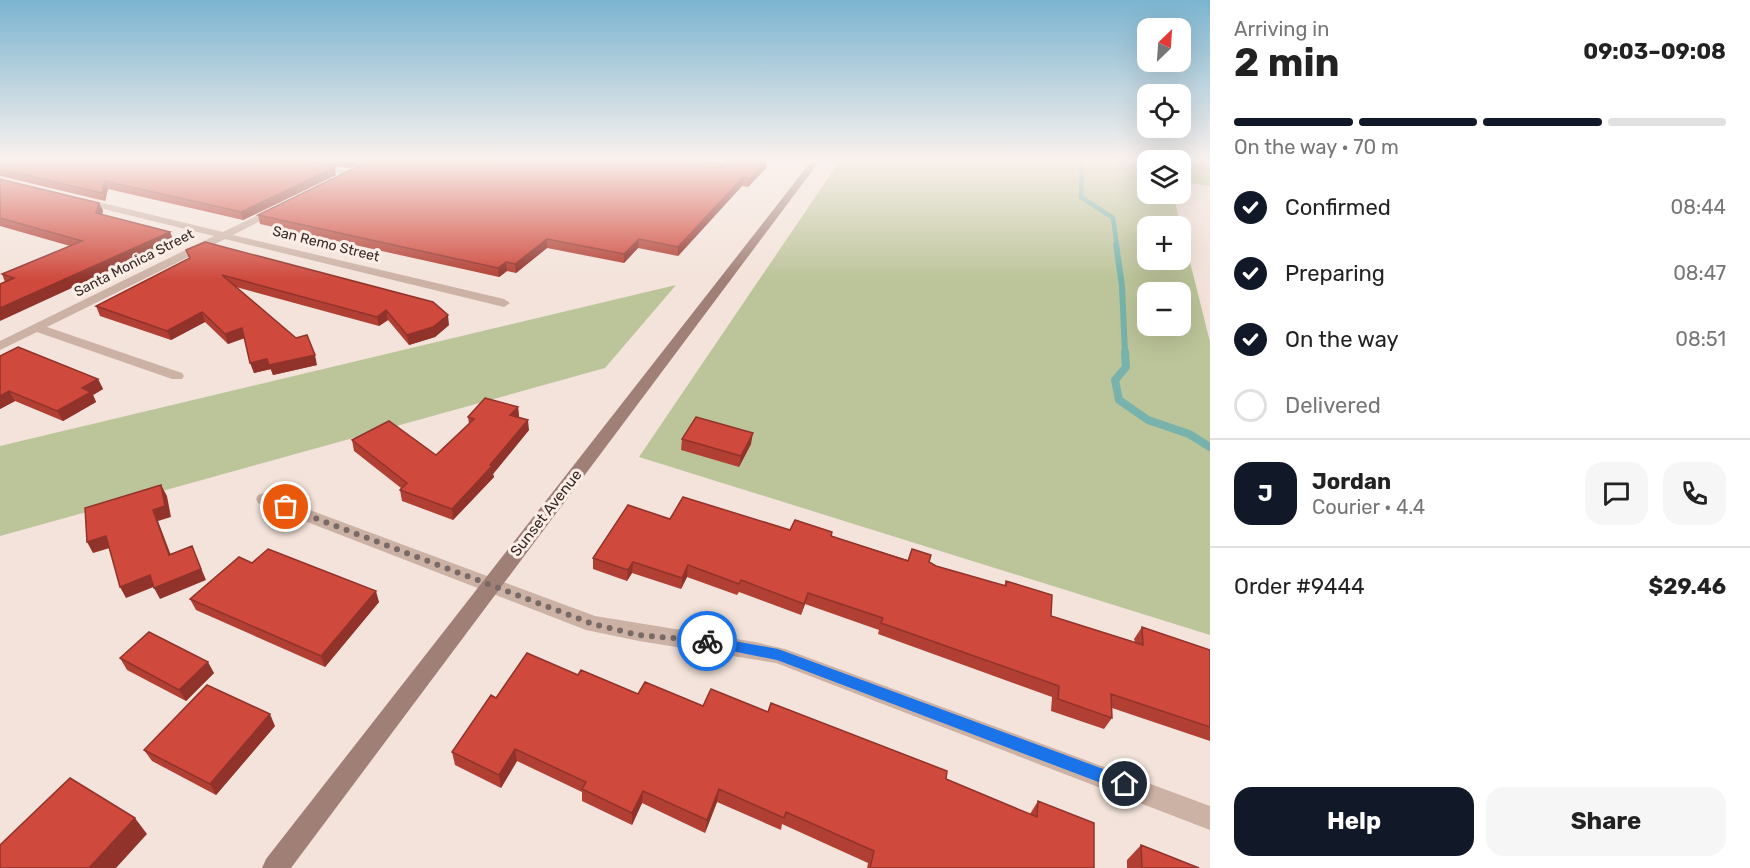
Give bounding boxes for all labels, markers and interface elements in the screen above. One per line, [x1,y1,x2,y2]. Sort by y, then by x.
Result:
text: Arriving in [1234,17,1329,41]
north arrow [1137,18,1191,72]
map controls [1137,18,1191,336]
text: 09:03–09:08 [1583,38,1726,65]
text: 2 min [1234,40,1340,86]
button: locate [1137,84,1191,138]
text: On the way · 70 m [1234,135,1399,159]
button: layers [1137,150,1191,204]
icon: check [1234,191,1267,224]
text: Confirmed [1285,194,1391,221]
text: 08:44 [1671,195,1726,219]
button: + [1137,216,1191,270]
street label: San Remo Street [271,222,382,266]
street label: Santa Monica Street [71,225,197,301]
icon: check [1234,257,1267,290]
text: Preparing [1285,260,1385,287]
text: 08:47 [1673,261,1726,285]
button: − [1137,282,1191,336]
icon: check [1234,323,1267,356]
text: On the way [1285,326,1399,353]
text: 08:51 [1675,327,1726,351]
text: Delivered [1285,392,1381,419]
button: chat [1585,462,1648,525]
button: phone [1663,462,1726,525]
street label: Sunset Avenue [507,466,585,560]
text: Jordan [1312,468,1391,495]
text: J [1258,480,1273,507]
pin [260,481,311,532]
icon: bag [269,490,302,523]
text: Courier · 4.4 [1312,495,1425,519]
text: Order #9444 [1234,573,1365,600]
text: $29.46 [1649,573,1726,600]
courier [677,611,737,671]
icon: bike [691,625,724,658]
pin [1099,758,1150,809]
icon: home [1108,767,1141,800]
button: Help [1234,787,1474,856]
button: Share [1486,787,1726,856]

